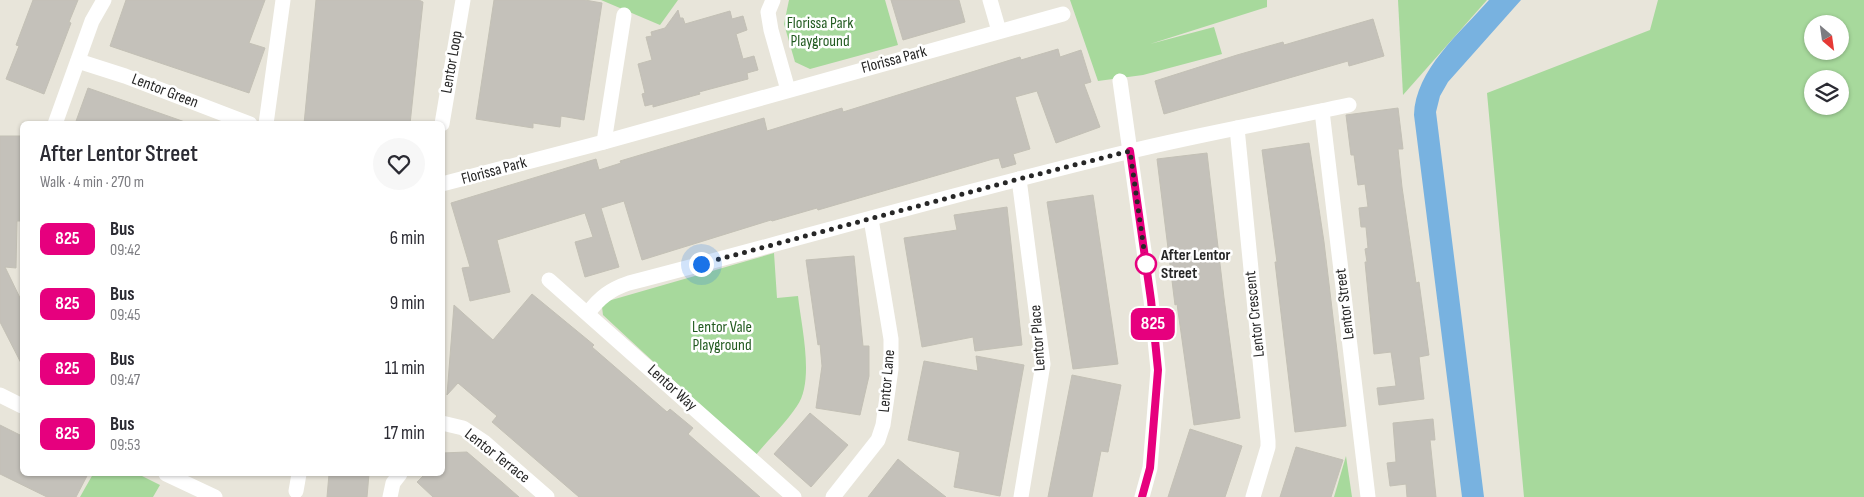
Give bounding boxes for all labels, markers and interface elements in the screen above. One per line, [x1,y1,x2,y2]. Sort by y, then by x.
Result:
park label: Florissa Park Playground [787,14,853,51]
north arrow [1804,15,1849,60]
map controls [1804,15,1849,115]
street label: Lentor Loop [437,29,467,95]
street label: Florissa Park [859,42,929,78]
street label: Lentor Green [129,70,201,112]
button: layers [1804,70,1849,115]
button: heart [373,138,425,190]
text: After Lentor Street [40,139,198,168]
street label: Florissa Park [459,153,529,189]
text: Walk · 4 min · 270 m [40,173,144,192]
text: Bus [110,218,135,241]
text: 6 min [390,227,425,250]
text: 825 [55,228,80,249]
text: 09:42 [110,241,141,260]
place label: After Lentor Street [1160,246,1231,283]
your location [689,252,714,277]
marker: After Lentor Street [1135,253,1157,275]
street label: Lentor Street [1331,267,1359,341]
street label: Lentor Crescent [1241,270,1269,358]
text: Bus [110,283,135,306]
text: 9 min [390,292,425,315]
text: 825 [55,293,80,314]
street label: Lentor Place [1026,304,1050,372]
text: 09:45 [110,306,140,325]
line badge: 825 [1124,308,1182,340]
text: 825 [1141,313,1165,334]
park label: Lentor Vale Playground [692,318,752,355]
text: Bus [110,348,135,371]
street label: Lentor Lane [875,349,899,413]
text: 11 min [385,357,425,380]
text: 825 [55,358,80,379]
street label: Lentor Way [643,361,701,415]
text: 09:47 [110,371,140,390]
text: Bus [110,413,135,436]
text: 17 min [384,422,425,445]
text: 825 [55,423,80,444]
street label: Lentor Terrace [461,425,533,487]
text: 09:53 [110,436,140,455]

